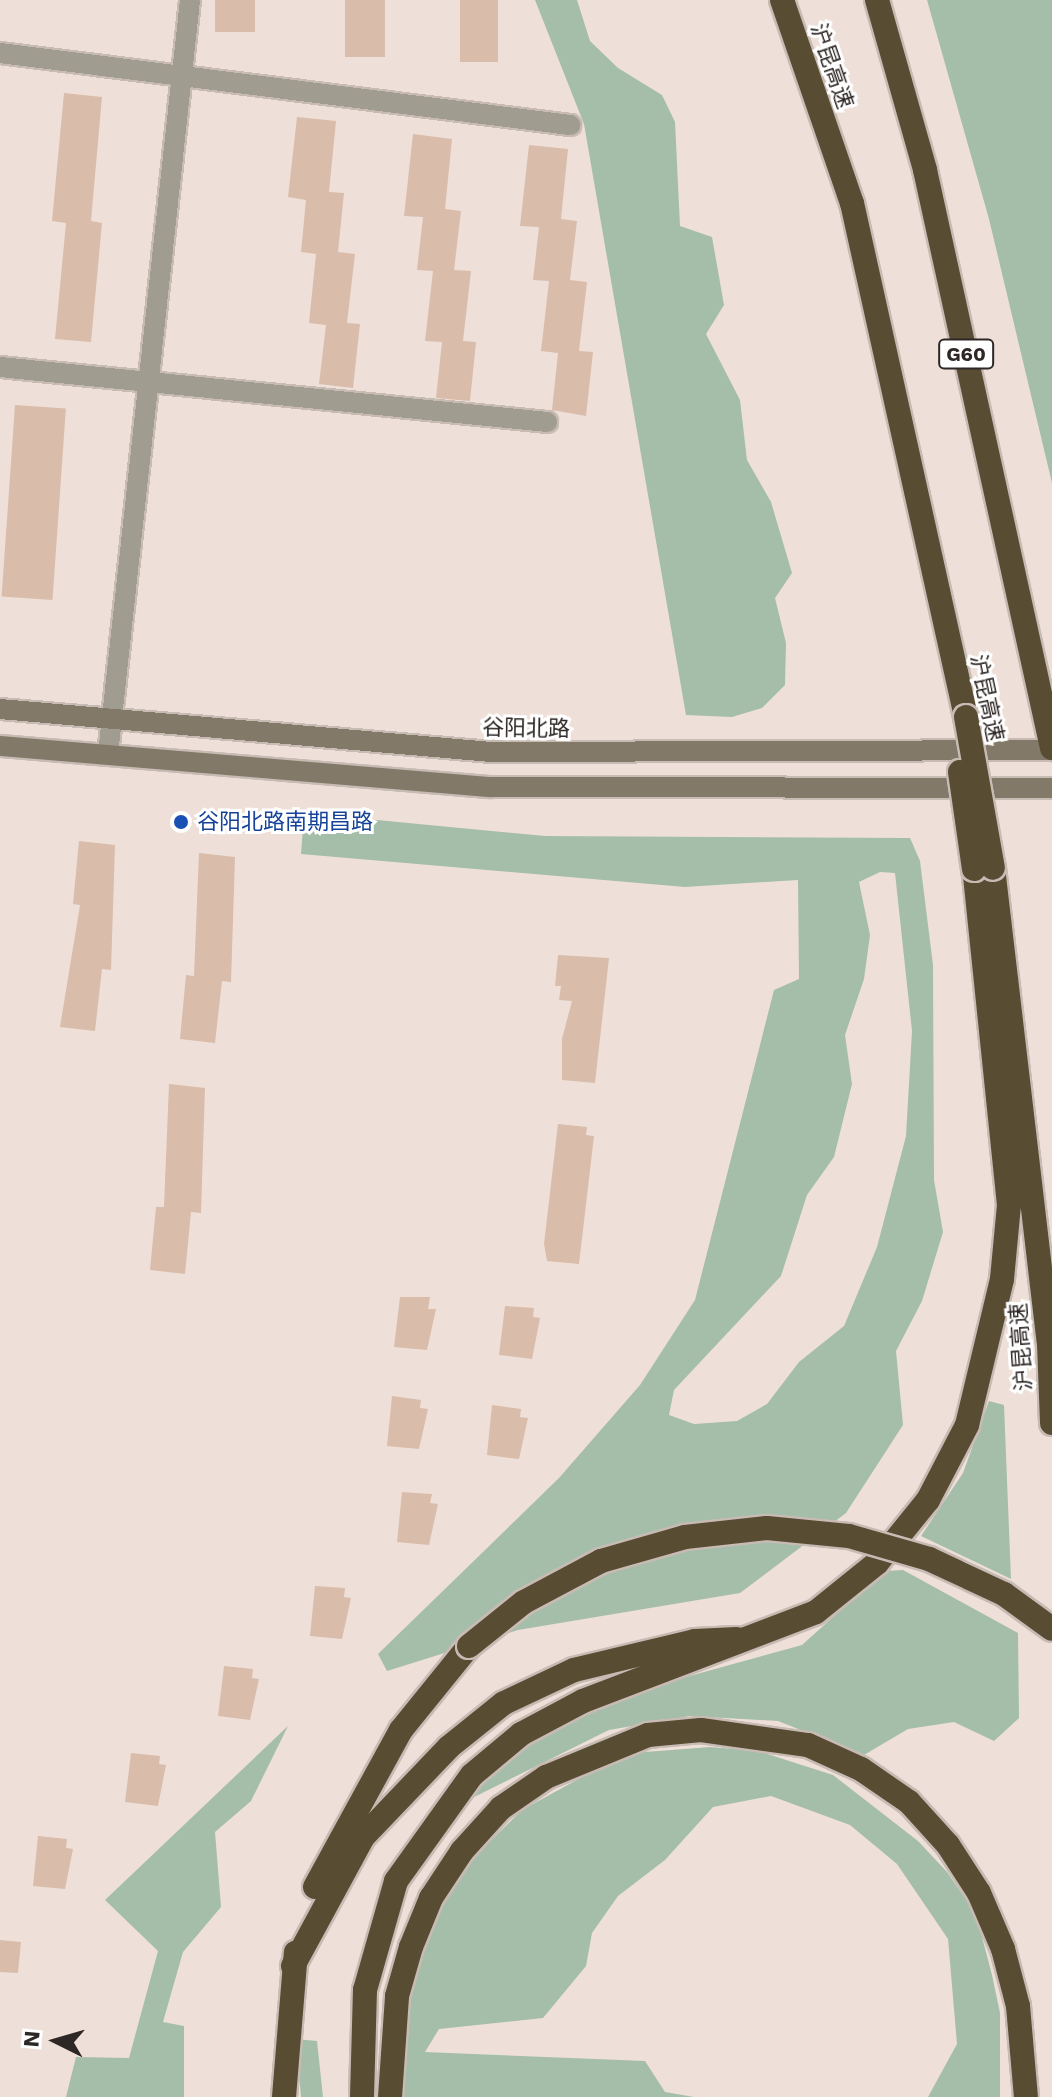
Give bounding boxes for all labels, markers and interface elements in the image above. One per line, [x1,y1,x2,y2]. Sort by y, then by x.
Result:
street label: 沪昆高速 [805,20,859,112]
road number: G60 [938,338,994,370]
street label: 沪昆高速 [965,652,1009,744]
street label: 谷阳北路 [482,714,570,742]
place label: 谷阳北路南期昌路 [197,809,373,835]
marker: 谷阳北路南期昌路 [172,813,190,831]
street label: 沪昆高速 [1005,1302,1037,1392]
north arrow [16,2001,96,2081]
text: N [18,2030,45,2048]

